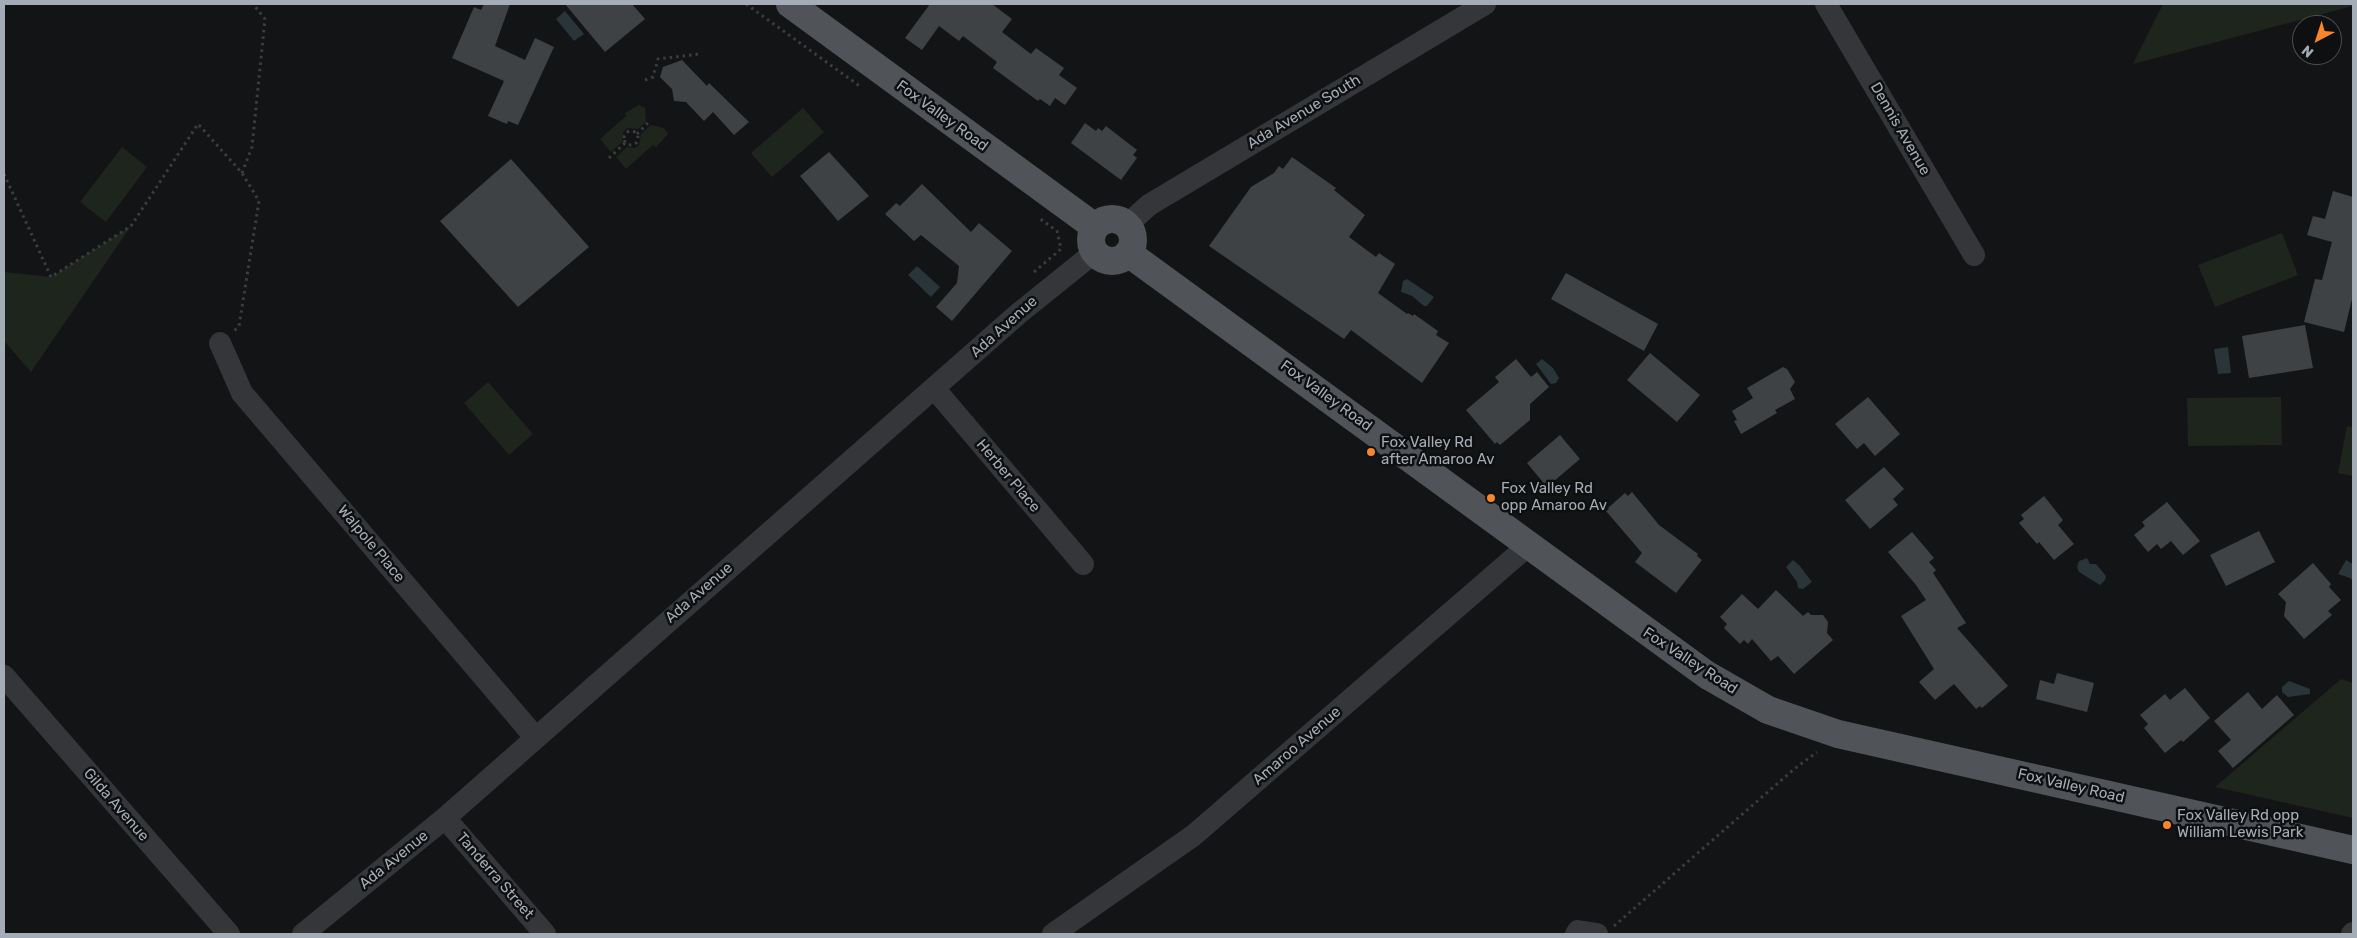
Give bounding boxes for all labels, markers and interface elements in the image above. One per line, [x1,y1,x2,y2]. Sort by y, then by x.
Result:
north arrow [2292,15,2342,65]
text: N [2298,41,2317,61]
street label: Ada Avenue South [1244,71,1364,153]
street label: Fox Valley Road [893,77,991,155]
street label: Dennis Avenue [1866,79,1934,179]
street label: Ada Avenue [967,292,1041,362]
street label: Fox Valley Road [1277,357,1375,435]
place label: Fox Valley Rd after Amaroo Av [1381,434,1495,469]
street label: Herber Place [972,436,1044,516]
marker: Fox Valley Rd after Amaroo Av [1365,446,1377,458]
place label: Fox Valley Rd opp Amaroo Av [1501,480,1607,515]
marker: Fox Valley Rd opp Amaroo Av [1485,492,1497,504]
street label: Walpole Place [334,502,408,586]
street label: Ada Avenue [662,559,736,627]
street label: Fox Valley Road [1639,624,1741,698]
street label: Amaroo Avenue [1249,703,1345,789]
street label: Gilda Avenue [79,765,153,845]
street label: Fox Valley Road [2016,765,2126,807]
place label: Fox Valley Rd opp William Lewis Park [2177,807,2304,842]
marker: Fox Valley Rd opp William Lewis Park [2161,819,2173,831]
street label: Ada Avenue [356,827,432,893]
street label: Tanderra Street [453,829,537,923]

